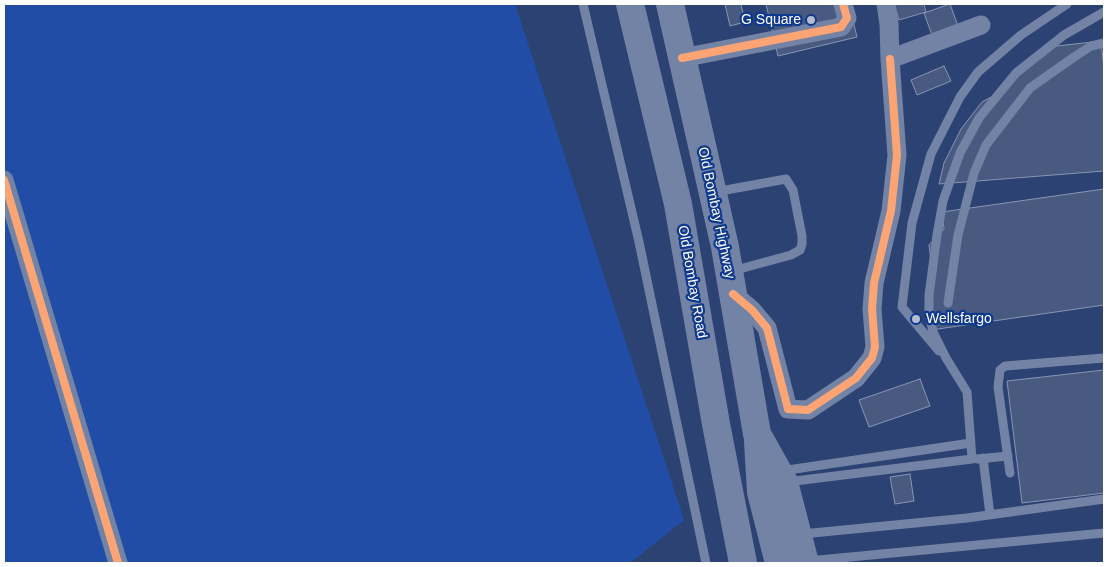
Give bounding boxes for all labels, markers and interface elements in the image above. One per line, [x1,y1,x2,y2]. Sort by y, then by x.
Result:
place label: G Square [741,12,801,28]
marker: G Square [805,14,817,26]
street label: Old Bombay Highway [694,145,738,281]
street label: Old Bombay Road [674,224,710,340]
place label: Wellsfargo [926,311,992,327]
marker: Wellsfargo [910,313,922,325]

